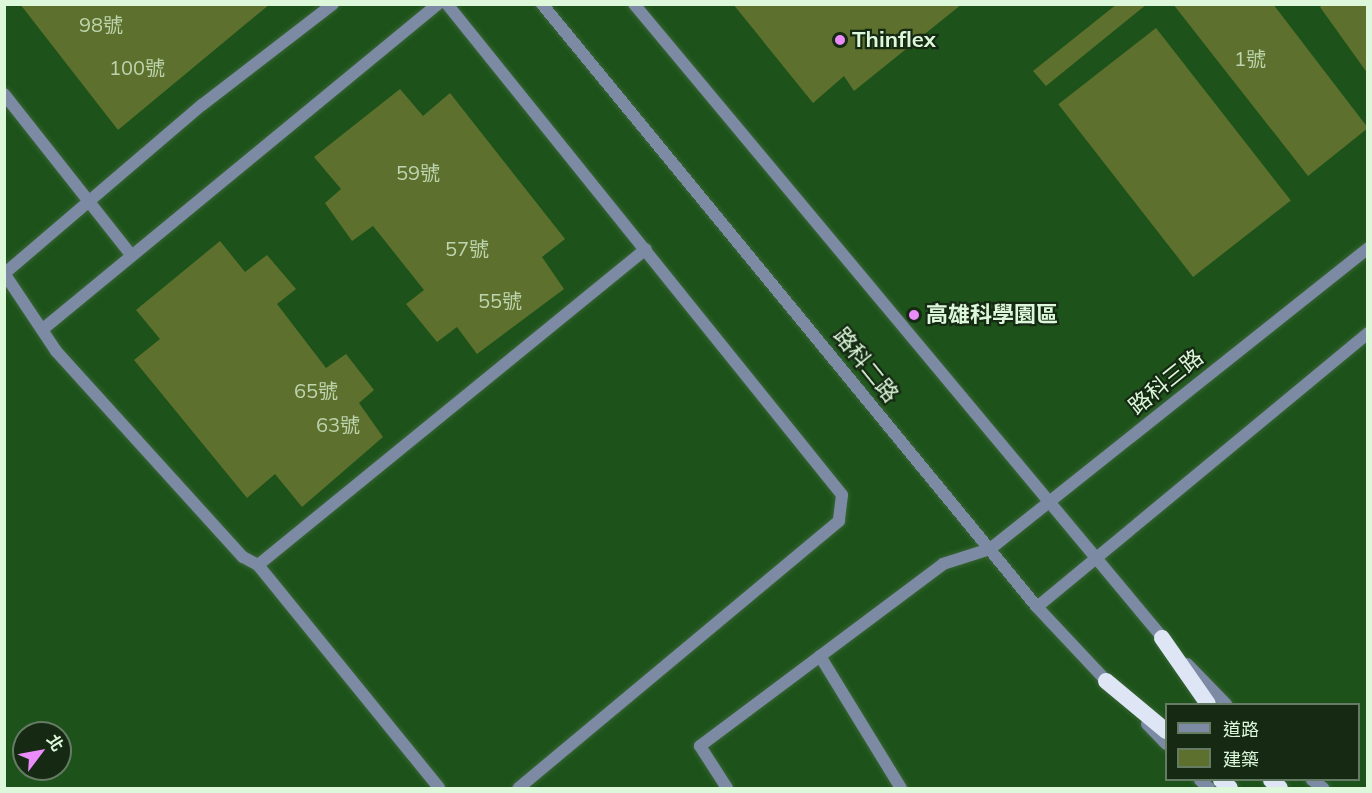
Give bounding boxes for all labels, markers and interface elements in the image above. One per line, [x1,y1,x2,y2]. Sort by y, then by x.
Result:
house number: 98號 [79,12,123,36]
place label: Thinflex [852,27,936,53]
marker: Thinflex [833,33,847,47]
house number: 1號 [1234,46,1266,70]
house number: 100號 [109,55,165,79]
house number: 59號 [396,160,440,184]
house number: 57號 [445,236,489,260]
house number: 55號 [478,288,522,312]
place label: 高雄科學園區 [926,302,1058,328]
marker: 高雄科學園區 [907,308,921,322]
street label: 路科二路 [828,322,904,408]
street label: 路科三路 [1123,344,1209,420]
house number: 65號 [294,378,338,402]
house number: 63號 [316,412,360,436]
legend [1165,703,1360,781]
text: 道路 [1223,718,1259,741]
north arrow [12,721,72,781]
text: 北 [43,730,68,755]
text: 建築 [1223,748,1259,771]

